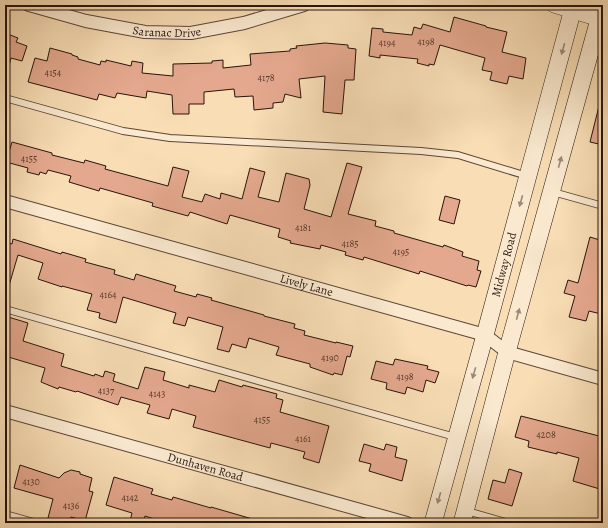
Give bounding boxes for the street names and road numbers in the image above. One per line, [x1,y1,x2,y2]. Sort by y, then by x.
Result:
street label: Saranac Drive [131,22,202,41]
street label: Midway Road [488,230,520,299]
street label: Lively Lane [278,270,335,300]
street label: Dunhaven Road [166,449,246,485]

